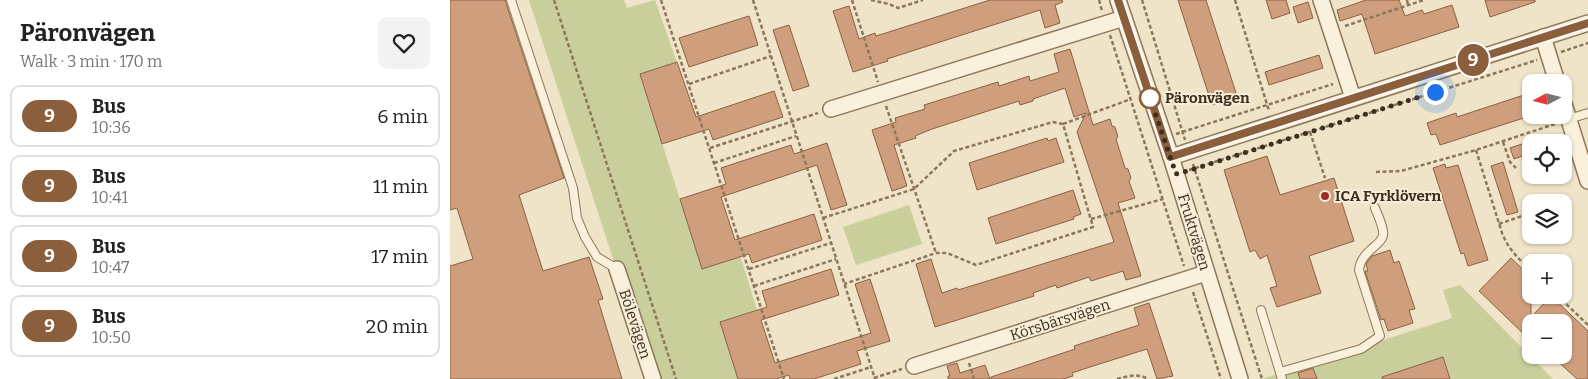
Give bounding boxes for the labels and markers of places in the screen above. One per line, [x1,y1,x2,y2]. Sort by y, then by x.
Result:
marker: Päronvägen [1139,87,1161,109]
place label: Päronvägen [1165,89,1250,107]
place label: ICA Fyrklövern [1335,187,1442,205]
marker: ICA Fyrklövern [1319,190,1331,202]

